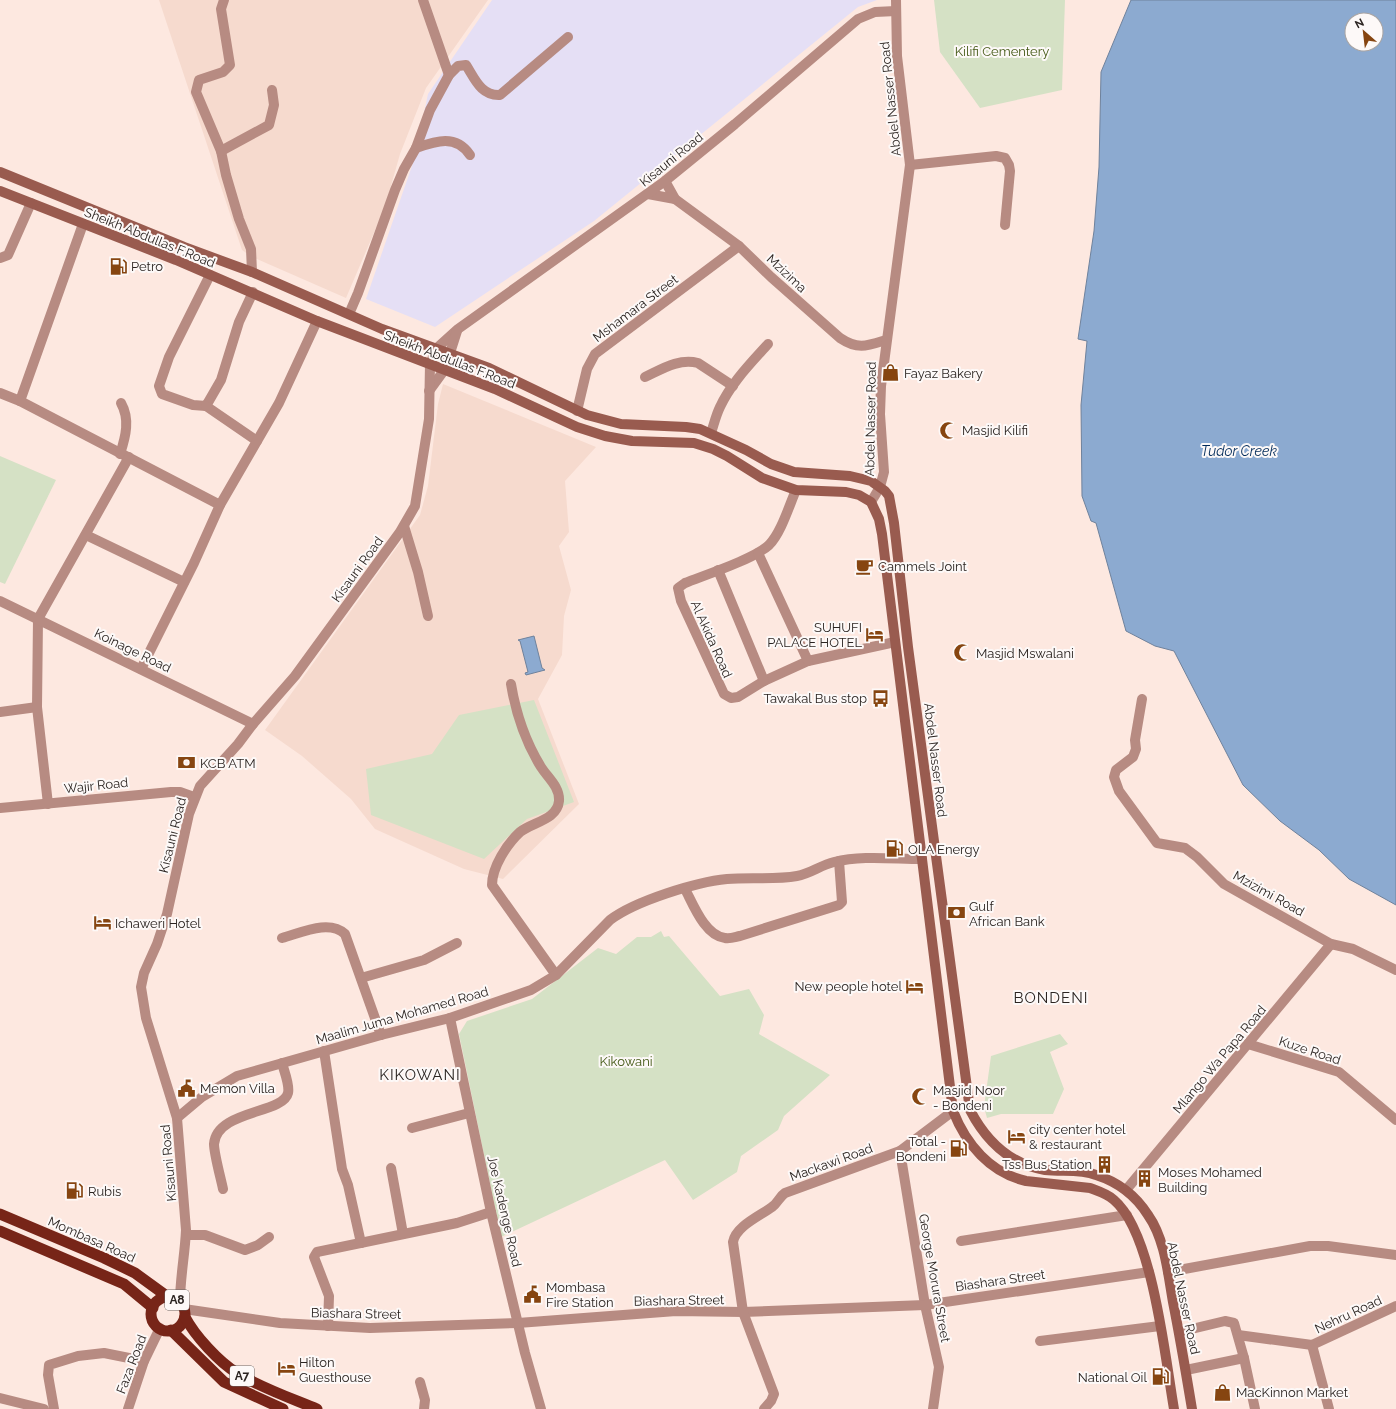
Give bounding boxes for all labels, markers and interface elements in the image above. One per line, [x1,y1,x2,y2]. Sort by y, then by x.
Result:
north arrow [1344,12,1384,52]
text: N [1353,16,1366,31]
street label: Abdel Nasser Road [877,41,904,157]
park label: Kilifi Cementery [955,44,1049,59]
street label: Kisauni Road [637,129,706,190]
street label: Sheikh Abdullas F.Road [82,204,217,271]
street label: Mzizima [764,251,810,296]
fuel station icon: Petro [108,256,128,276]
place label: Petro [131,259,163,274]
street label: Mshamara Street [590,271,681,345]
street label: Sheikh Abdullas F.Road [382,327,518,392]
street label: Abdel Nasser Road [862,361,879,477]
shop icon: Fayaz Bakery [881,363,901,383]
place label: Fayaz Bakery [904,366,983,381]
mosque icon: Masjid Kilifi [939,420,959,440]
place label: Masjid Kilifi [962,423,1028,438]
water label: Tudor Creek [1201,443,1277,459]
street label: Kisauni Road [329,534,386,605]
cafe icon: Cammels Joint [855,556,875,576]
place label: Cammels Joint [878,559,968,574]
street label: Al Akida Road [688,598,735,680]
place label: SUHUFI PALACE HOTEL [767,620,862,650]
hotel icon: SUHUFI PALACE HOTEL [865,624,885,644]
street label: Koinage Road [92,625,174,675]
mosque icon: Masjid Mswalani [953,643,973,663]
place label: Masjid Mswalani [976,646,1074,661]
bus stop icon: Tawakal Bus stop [870,688,890,708]
place label: Tawakal Bus stop [763,691,867,706]
street label: Abdel Nasser Road [921,702,950,818]
bank icon: KCB ATM [177,753,197,773]
place label: KCB ATM [200,756,256,771]
street label: Wajir Road [63,775,129,796]
street label: Kisauni Road [156,796,189,874]
fuel station icon: OLA Energy [885,839,905,859]
place label: OLA Energy [908,842,980,857]
street label: Mzizimi Road [1231,868,1307,919]
place label: Gulf African Bank [969,899,1045,929]
bank icon: Gulf African Bank [946,903,966,923]
hotel icon: Ichaweri Hotel [92,913,112,933]
place label: Ichaweri Hotel [115,916,201,931]
hotel icon: New people hotel [905,976,925,996]
place label: New people hotel [795,979,902,994]
street label: Maalim Juma Mohamed Road [314,984,490,1047]
district label: BONDENI [1014,989,1089,1007]
street label: Mlango Wa Papa Road [1170,1002,1269,1116]
street label: Kuze Road [1277,1033,1343,1068]
park label: Kikowani [599,1054,653,1069]
district label: KIKOWANI [379,1066,461,1084]
public building icon: Memon Villa [177,1078,197,1098]
place label: Memon Villa [200,1081,275,1096]
place label: Masjid Noor - Bondeni [933,1083,1005,1113]
mosque icon: Masjid Noor - Bondeni [910,1087,930,1107]
place label: city center hotel & restaurant [1029,1122,1126,1152]
street label: Kisauni Road [158,1124,179,1202]
hotel icon: city center hotel & restaurant [1006,1126,1026,1146]
place label: Total - Bondeni [896,1134,946,1164]
fuel station icon: Total - Bondeni [949,1138,969,1158]
street label: Mackawi Road [788,1141,875,1184]
street label: Joe Kadenge Road [484,1154,525,1268]
building icon: Tss Bus Station [1095,1154,1115,1174]
place label: Tss Bus Station [1002,1157,1092,1172]
place label: Moses Mohamed Building [1158,1165,1262,1195]
building icon: Moses Mohamed Building [1135,1169,1155,1189]
fuel station icon: Rubis [65,1181,85,1201]
place label: Rubis [88,1184,121,1199]
street label: Mombasa Road [46,1213,138,1265]
street label: George Morura Street [916,1213,953,1344]
street label: Abdel Nasser Road [1164,1240,1203,1356]
street label: Biashara Street [954,1267,1047,1294]
place label: Mombasa Fire Station [546,1280,613,1310]
public building icon: Mombasa Fire Station [523,1284,543,1304]
road number: A8 [165,1290,189,1310]
street label: Biashara Street [634,1292,725,1309]
street label: Nehru Road [1312,1292,1384,1336]
street label: Biashara Street [311,1305,402,1322]
street label: Faza Road [113,1333,150,1396]
place label: Hilton Guesthouse [299,1355,372,1385]
hotel icon: Hilton Guesthouse [276,1359,296,1379]
road number: A7 [230,1366,254,1386]
fuel station icon: National Oil [1150,1367,1170,1387]
place label: National Oil [1078,1370,1147,1385]
shop icon: MacKinnon Market [1213,1382,1233,1402]
place label: MacKinnon Market [1236,1385,1349,1400]

